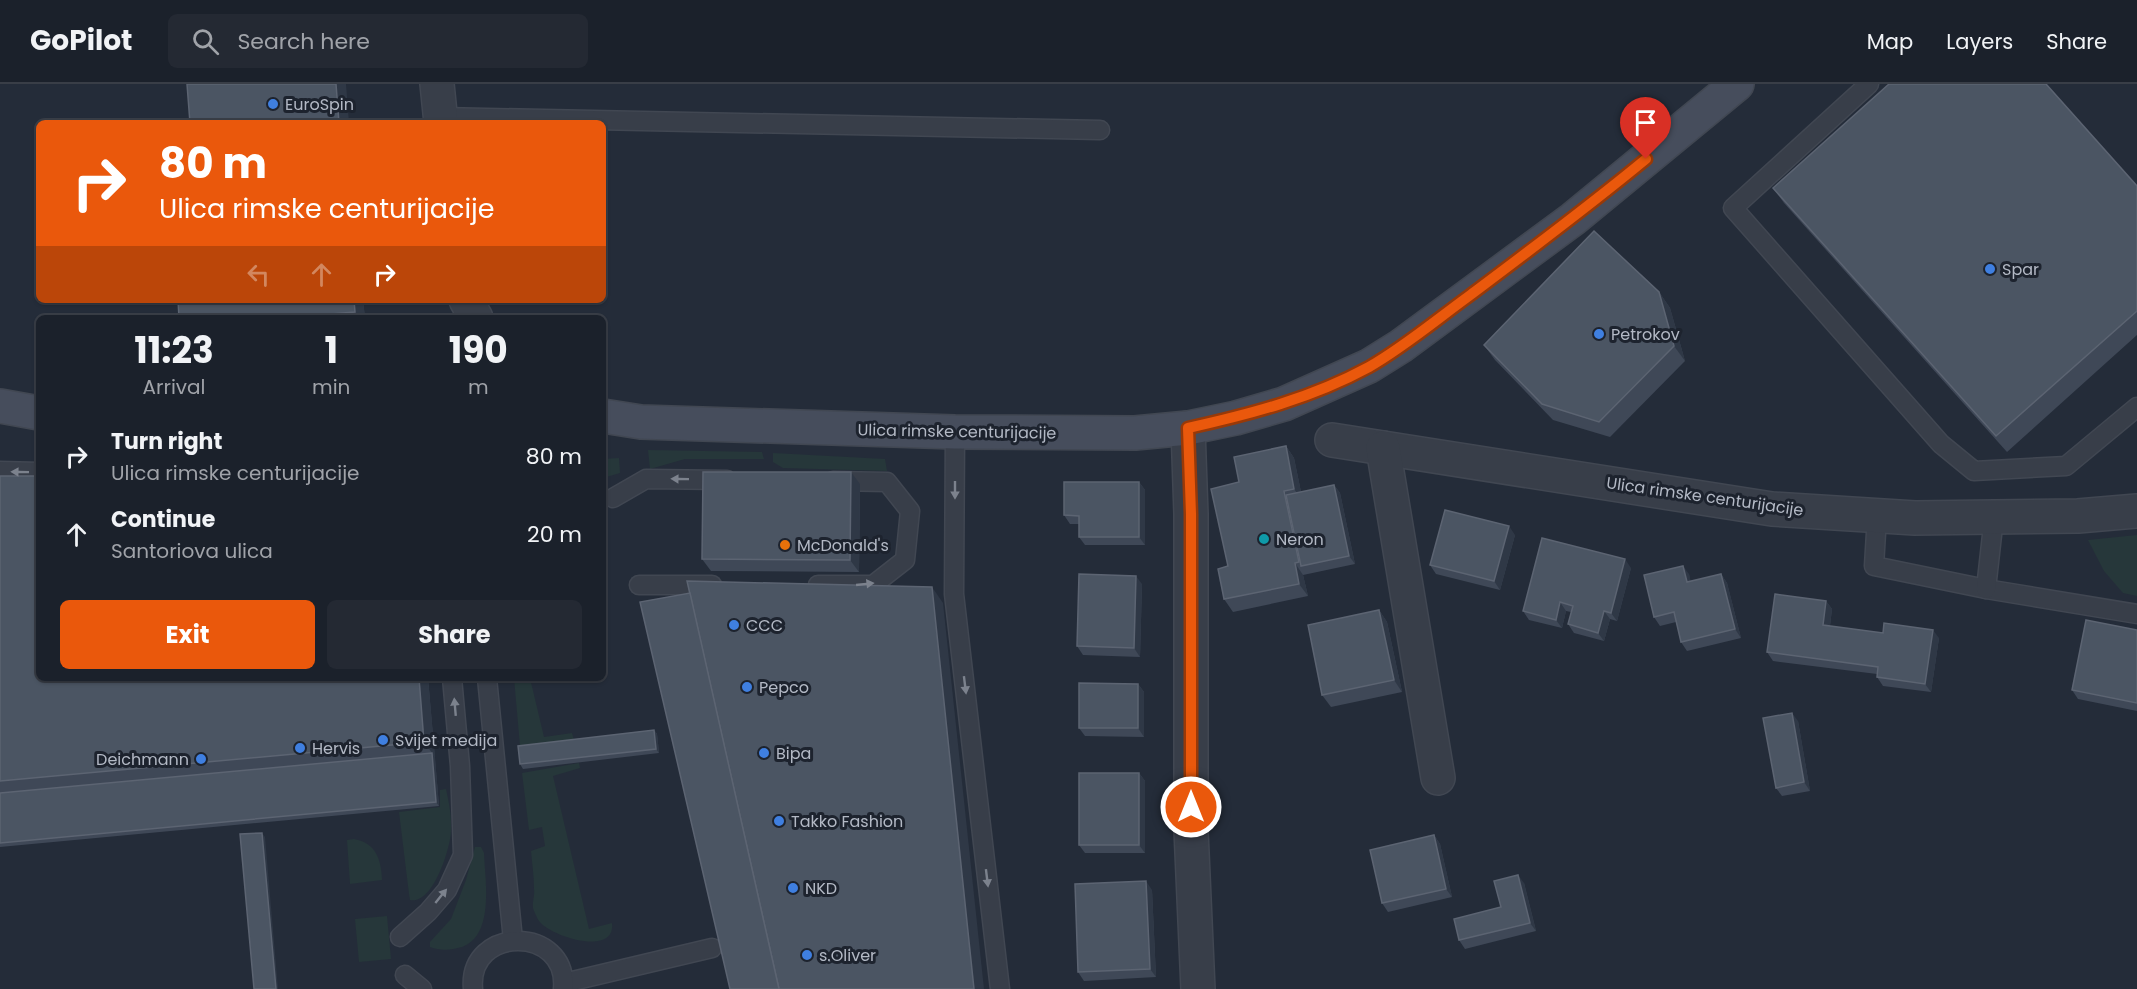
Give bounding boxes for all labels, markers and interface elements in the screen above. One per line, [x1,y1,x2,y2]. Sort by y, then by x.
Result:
search box [168,14,588,68]
text: GoPilot [30,21,132,60]
icon: search [189,25,222,58]
text: Search here [237,26,370,57]
text: Map [1867,27,1913,56]
text: Layers [1946,27,2013,56]
text: Share [2046,27,2107,56]
place label: EuroSpin [285,93,354,116]
marker: EuroSpin [266,97,280,111]
pin [1620,97,1671,159]
icon: arrive [1629,106,1662,139]
text: 80 m [159,134,267,193]
icon: right [60,144,138,222]
text: Ulica rimske centurijacije [159,190,494,227]
icon: left [242,258,275,291]
icon: ahead [305,258,338,291]
icon: right [368,258,401,291]
place label: Spar [2002,258,2039,281]
marker: Spar [1983,262,1997,276]
place label: Petrokov [1611,323,1680,346]
text: 11:23 [134,325,214,376]
text: 1 [324,325,338,376]
text: 190 [449,325,508,376]
marker: Petrokov [1592,327,1606,341]
text: Arrival [143,373,206,401]
text: min [312,373,350,401]
text: m [468,373,489,401]
street label: Ulica rimske centurijacije [857,418,1057,445]
text: Turn right [111,426,222,457]
icon: right [60,440,93,473]
text: 80 m [526,441,582,472]
text: Ulica rimske centurijacije [111,459,360,487]
one-way arrow [10,467,29,477]
street label: Ulica rimske centurijacije [1605,471,1805,522]
one-way arrow [670,475,689,484]
one-way arrow [950,481,960,500]
text: Continue [111,504,215,535]
icon: ahead [60,518,93,551]
text: 20 m [527,519,582,550]
place label: Neron [1276,528,1324,551]
marker: Neron [1257,532,1271,546]
place label: McDonald's [797,534,889,557]
text: Santoriova ulica [111,537,273,565]
marker: McDonald's [778,538,792,552]
one-way arrow [856,579,875,589]
button: Exit [60,600,315,669]
button: Share [327,600,582,669]
place label: CCC [746,614,783,637]
marker: CCC [727,618,741,632]
one-way arrow [960,675,970,694]
place label: Pepco [759,676,809,699]
marker: Pepco [740,680,754,694]
one-way arrow [450,698,460,717]
place label: Svijet medija [395,729,497,752]
marker: Svijet medija [376,733,390,747]
place label: Hervis [312,737,360,760]
marker: Hervis [293,741,307,755]
place label: Bipa [776,742,811,765]
marker: Bipa [757,746,771,760]
place label: Deichmann [96,748,189,771]
marker: Deichmann [194,752,208,766]
position arrow [1159,775,1223,839]
place label: Takko Fashion [791,810,903,833]
marker: Takko Fashion [772,814,786,828]
one-way arrow [982,869,992,888]
place label: NKD [805,877,837,900]
marker: NKD [786,881,800,895]
one-way arrow [435,888,448,904]
place label: s.Oliver [819,944,876,967]
marker: s.Oliver [800,948,814,962]

